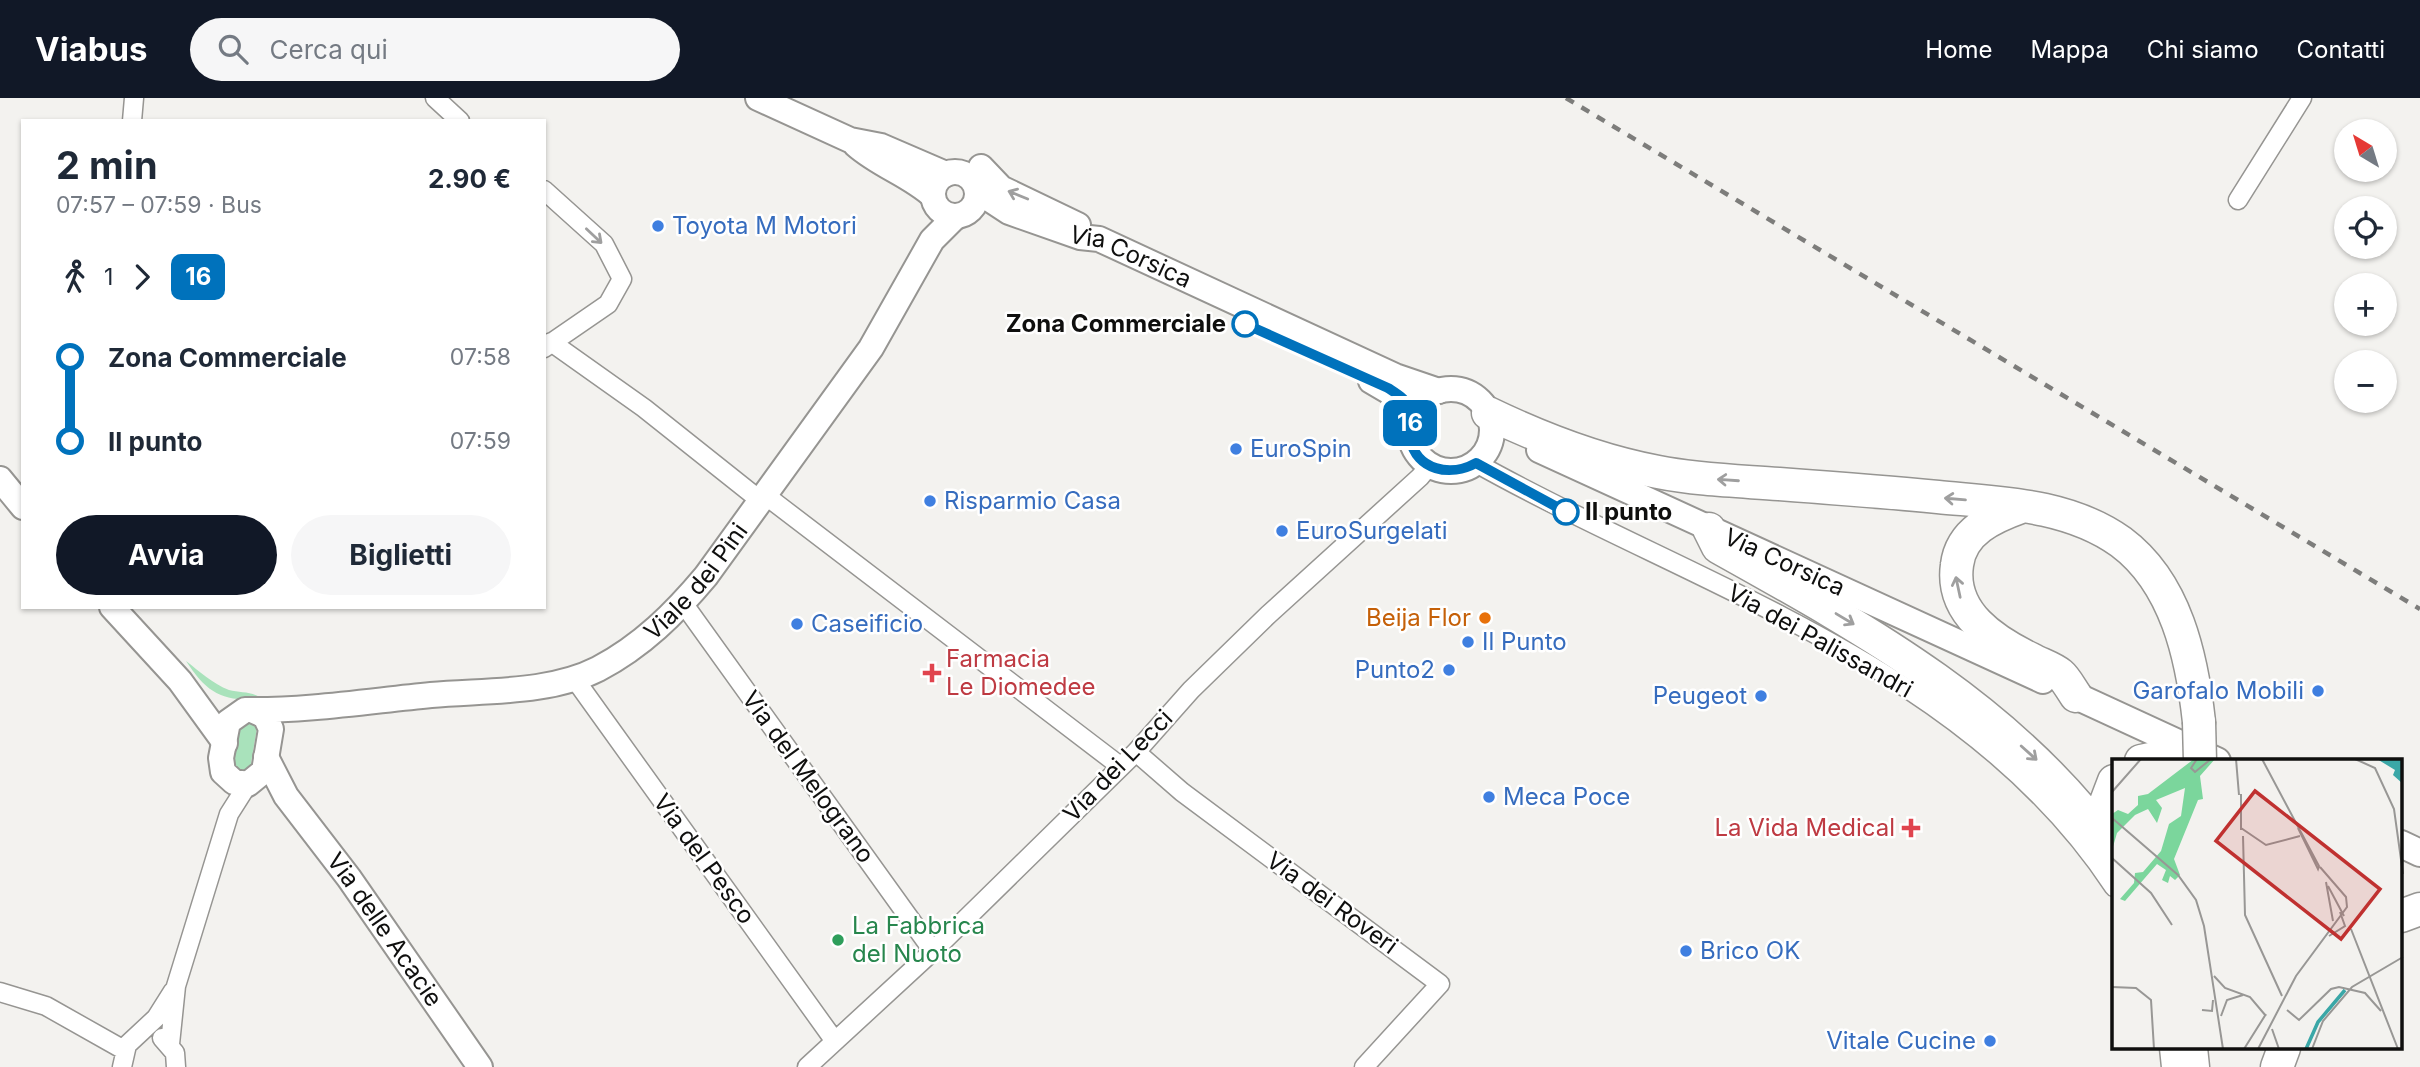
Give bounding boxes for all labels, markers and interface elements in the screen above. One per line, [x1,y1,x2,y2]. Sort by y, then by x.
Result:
search box [190,18,680,81]
text: Viabus [35,29,148,69]
icon: search [214,30,252,68]
text: Cerca qui [270,34,388,65]
text: Home [1925,35,1993,64]
text: Mappa [2031,35,2109,64]
text: Chi siamo [2147,35,2259,64]
text: Contatti [2297,35,2385,64]
north arrow [2334,119,2398,182]
map controls [2334,119,2397,413]
text: 2 min [56,142,158,188]
text: 2.90 € [428,163,511,194]
one-way arrow [1007,188,1029,201]
text: 07:57 – 07:59 · Bus [56,191,262,219]
button: locate [2334,196,2397,259]
place label: Toyota M Motori [672,211,857,240]
marker: Toyota M Motori [650,218,666,234]
street label: Via Corsica [1066,219,1196,294]
one-way arrow [585,227,602,244]
icon: walk [56,258,94,296]
icon: forward [123,258,161,296]
text: 16 [185,262,211,291]
text: 1 [104,263,113,291]
button: + [2334,273,2397,336]
place label: Zona Commerciale [1006,309,1226,338]
marker: Zona Commerciale [1232,311,1258,337]
text: Zona Commerciale [108,342,347,373]
text: 07:58 [450,343,511,371]
button: − [2334,350,2397,413]
line badge: 16 [1378,400,1442,446]
text: 16 [1397,408,1423,437]
text: Il punto [108,426,202,457]
text: 07:59 [450,427,511,455]
place label: EuroSpin [1250,434,1352,463]
marker: EuroSpin [1228,441,1244,457]
one-way arrow [1717,473,1740,486]
place label: Risparmio Casa [944,486,1121,515]
one-way arrow [1944,492,1967,505]
marker: Risparmio Casa [922,493,938,509]
place label: Il punto [1585,497,1672,526]
marker: Il punto [1553,499,1579,525]
button: Avvia [56,515,277,595]
button: Biglietti [291,515,511,595]
place label: EuroSurgelati [1296,516,1448,545]
street label: Viale dei Pini [638,517,753,646]
street label: Via Corsica [1720,522,1850,602]
marker: EuroSurgelati [1274,523,1290,539]
one-way arrow [1951,576,1965,599]
street label: Via dei Palissandri [1723,578,1918,703]
place label: Beija Flor [1366,603,1471,632]
place label: Caseificio [811,609,923,638]
marker: Beija Flor [1477,610,1493,626]
one-way arrow [1835,612,1855,626]
marker: Caseificio [789,616,805,632]
place label: Il Punto [1482,627,1567,656]
marker: Il Punto [1460,634,1476,650]
place label: Farmacia Le Diomedee [946,644,1096,701]
place label: Punto2 [1355,655,1435,684]
marker: Punto2 [1441,662,1457,678]
marker: Farmacia Le Diomedee [924,665,940,681]
place label: Garofalo Mobili [2132,676,2304,705]
place label: Peugeot [1653,681,1747,710]
marker: Garofalo Mobili [2310,683,2326,699]
street label: Via del Melograno [736,685,881,868]
marker: Peugeot [1753,688,1769,704]
street label: Via dei Lecci [1057,704,1178,828]
one-way arrow [2020,744,2037,761]
inset map [2112,759,2402,1049]
place label: Meca Poce [1503,782,1630,811]
street label: Via del Pesco [647,788,761,929]
marker: Meca Poce [1481,789,1497,805]
place label: La Vida Medical [1714,813,1895,842]
marker: La Vida Medical [1901,818,1921,838]
street label: Via dei Roveri [1261,845,1404,960]
street label: Via delle Acacie [321,847,449,1012]
place label: La Fabbrica del Nuoto [852,911,985,968]
marker: La Fabbrica del Nuoto [830,932,846,948]
place label: Brico OK [1700,936,1800,965]
marker: Brico OK [1678,943,1694,959]
place label: Vitale Cucine [1826,1026,1976,1055]
marker: Vitale Cucine [1982,1033,1998,1049]

